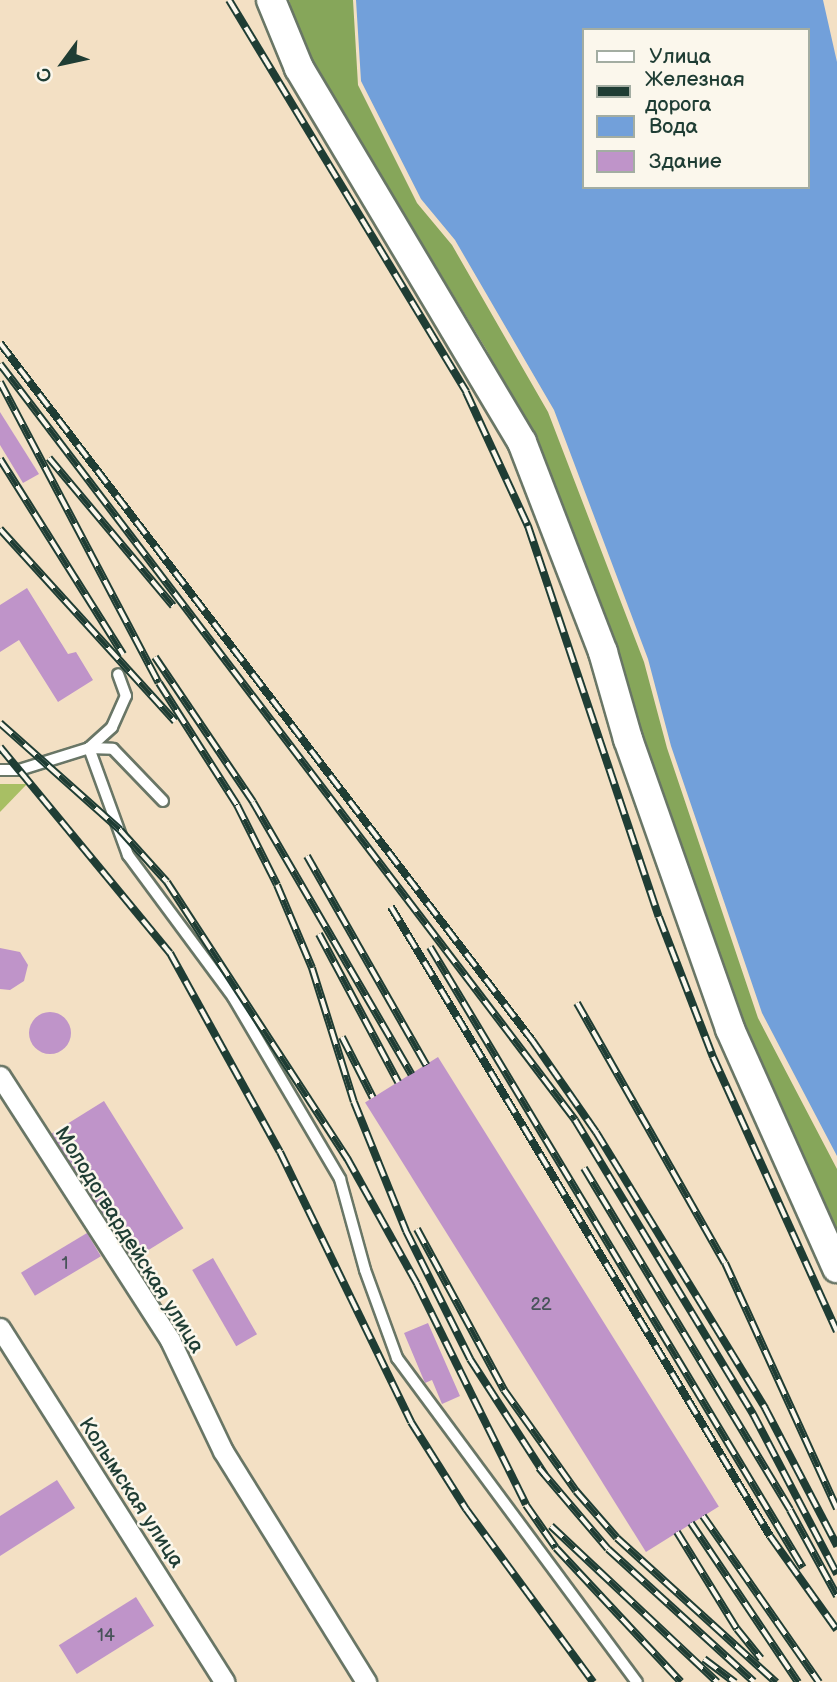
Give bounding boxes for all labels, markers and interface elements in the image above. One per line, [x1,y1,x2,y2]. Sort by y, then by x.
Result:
north arrow [28,28,98,98]
legend [582,28,809,189]
text: Улица [649,44,711,69]
text: С [32,63,58,87]
text: Железная дорога [645,67,745,117]
text: Вода [649,114,698,139]
text: Здание [649,149,722,174]
street label: Молодогвардейская улица [49,1122,209,1358]
house number: 1 [62,1253,68,1275]
house number: 22 [530,1294,552,1316]
street label: Колымская улица [73,1413,189,1573]
house number: 14 [97,1625,115,1647]

